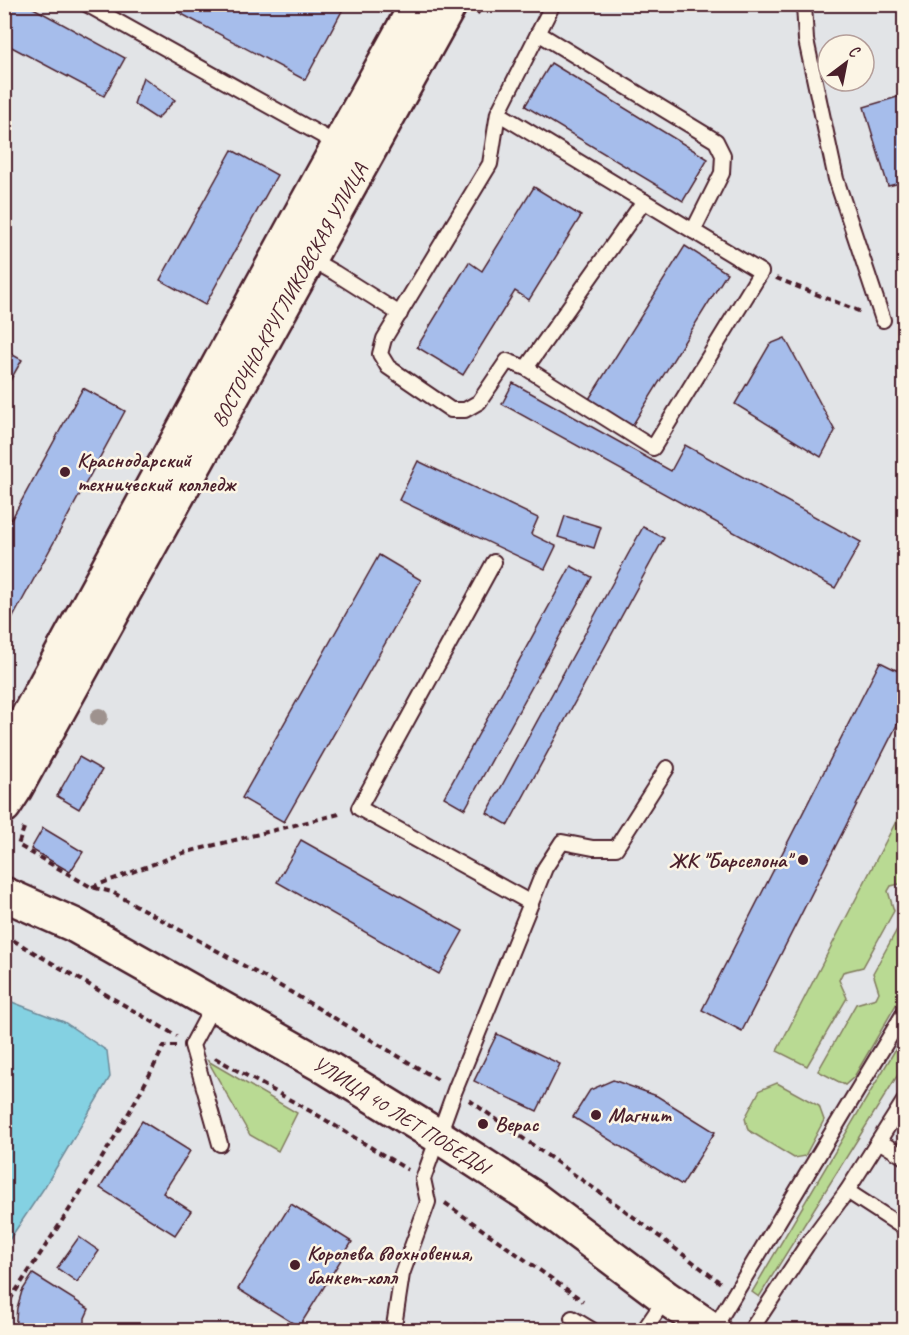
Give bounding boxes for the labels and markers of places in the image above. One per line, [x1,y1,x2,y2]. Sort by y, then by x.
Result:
place label: Краснодарский технический колледж [77,447,238,497]
marker: Краснодарский технический колледж [58,465,72,479]
place label: ЖК "Барселона" [669,847,796,873]
marker: ЖК "Барселона" [796,853,810,867]
place label: Магнит [608,1102,673,1128]
marker: Магнит [589,1108,603,1122]
place label: Верас [495,1111,539,1137]
marker: Верас [476,1117,490,1131]
place label: Королева вдохновения, банкет-холл [307,1240,473,1290]
marker: Королева вдохновения, банкет-холл [288,1258,302,1272]

